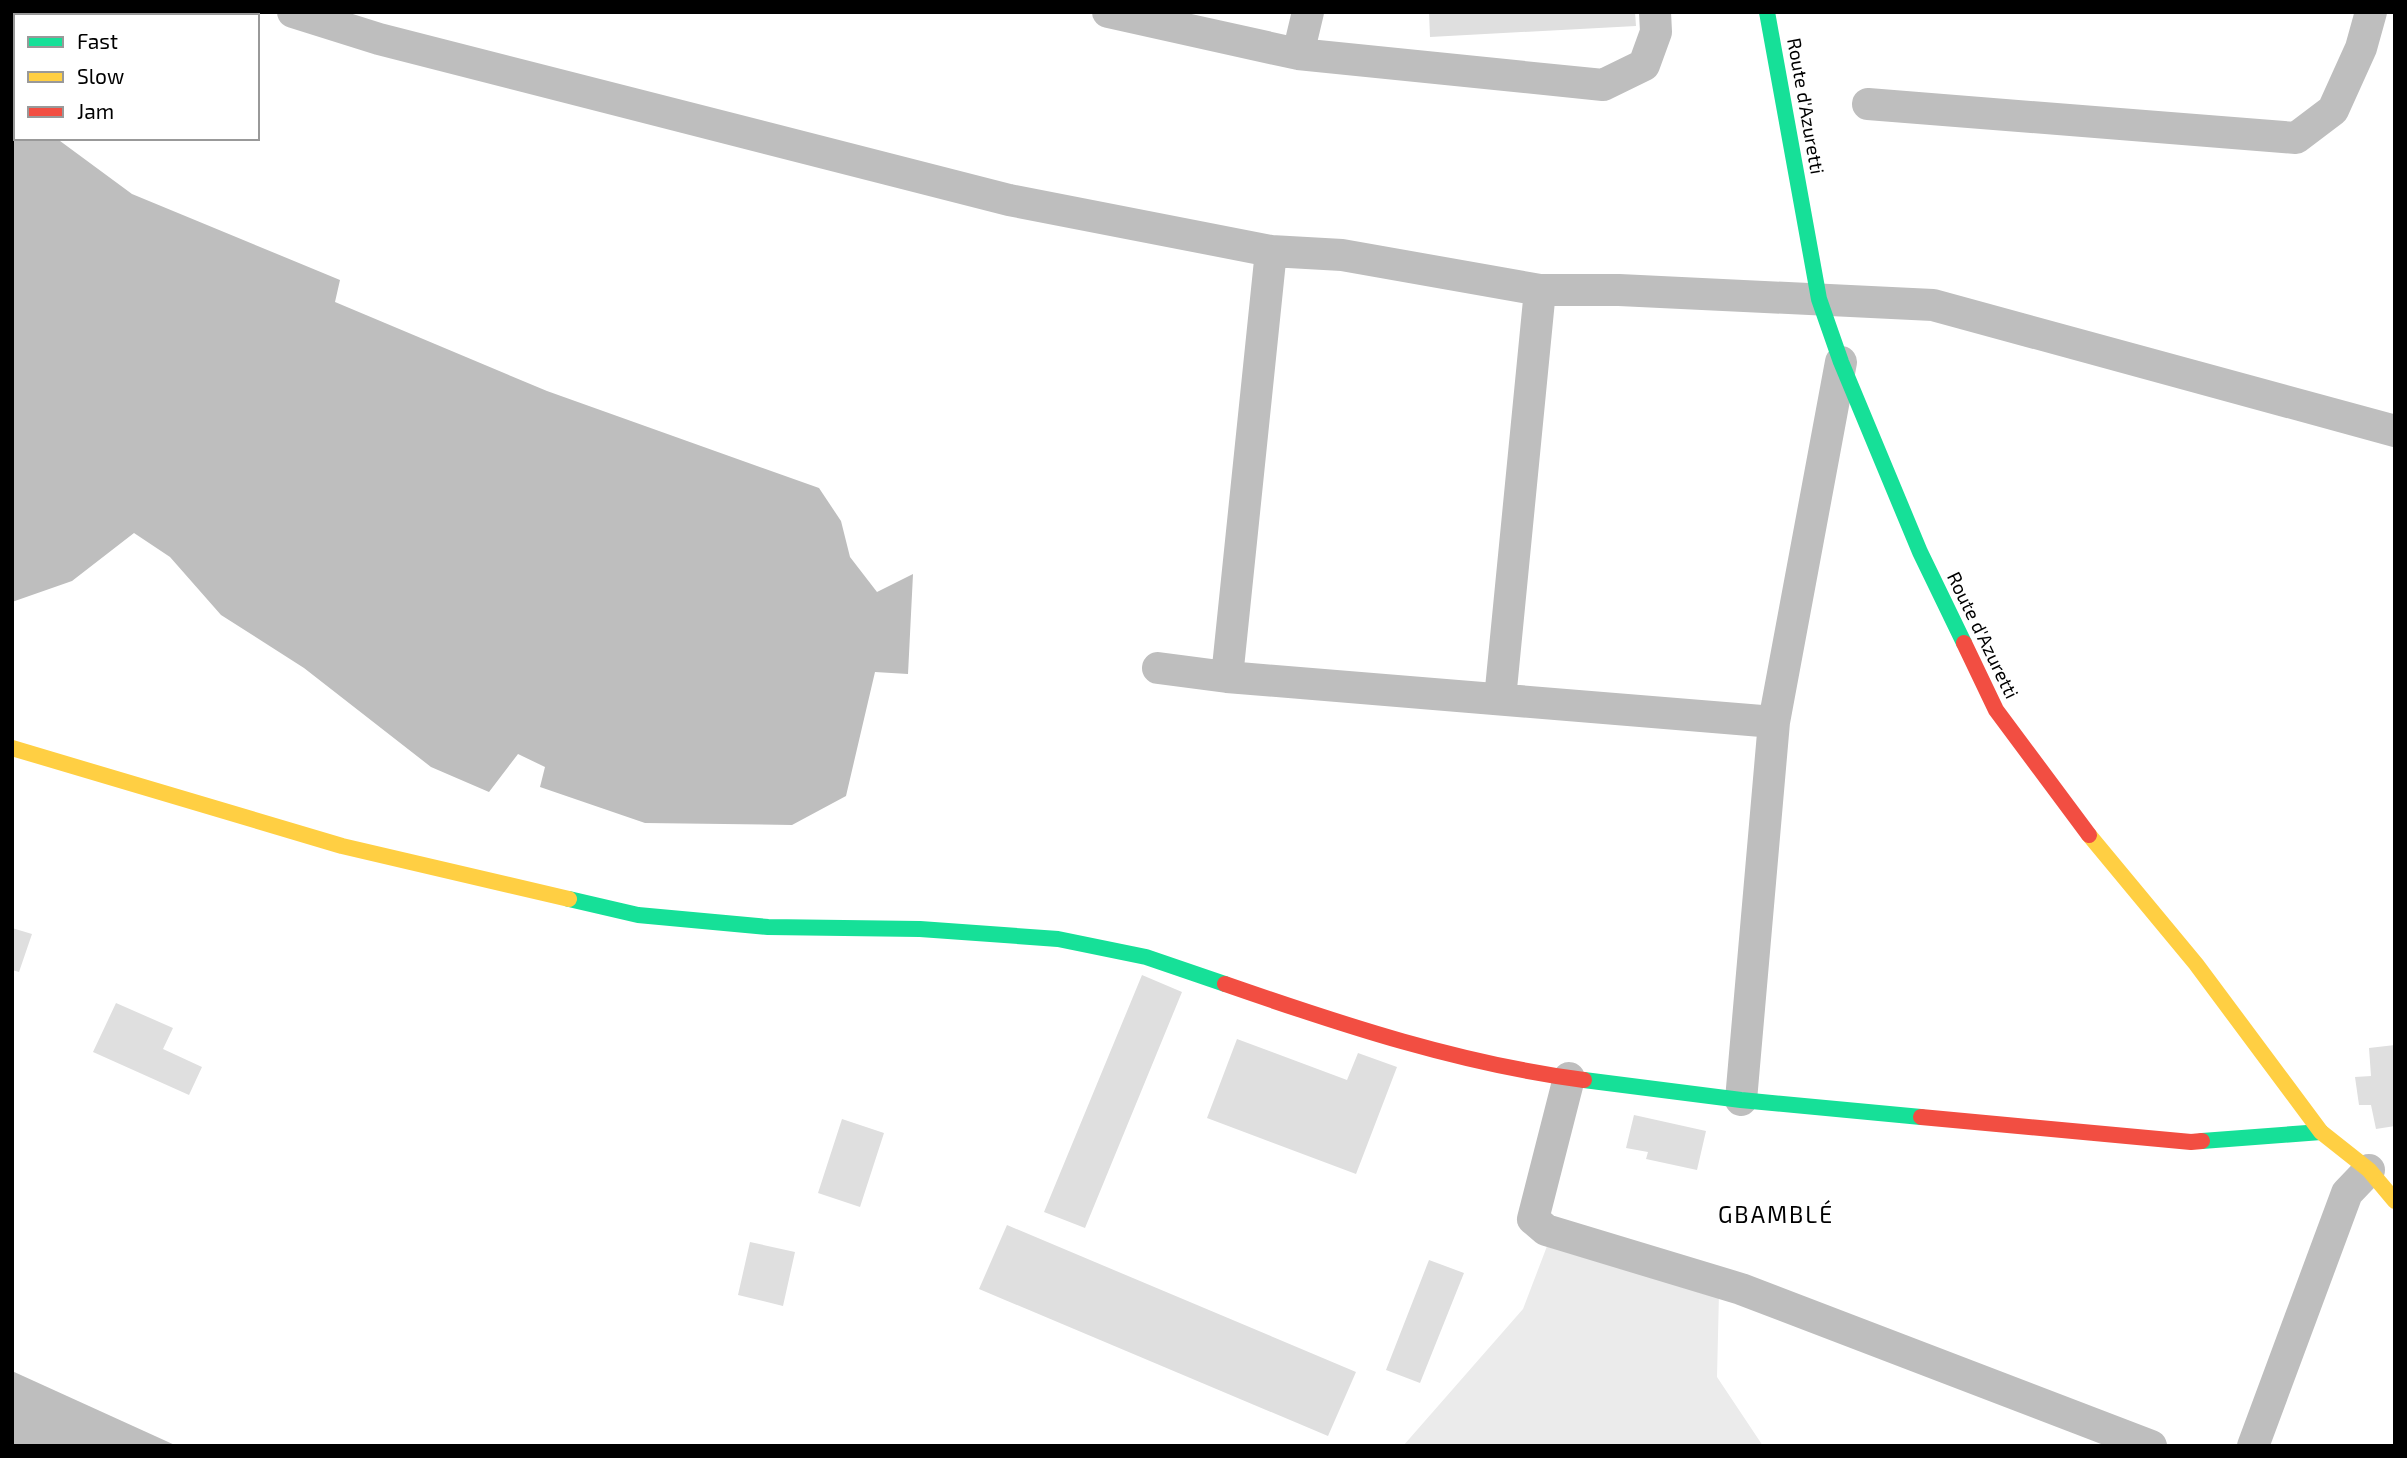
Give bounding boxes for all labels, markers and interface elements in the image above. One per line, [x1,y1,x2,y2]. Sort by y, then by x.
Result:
legend [14,14,259,140]
text: Fast [77,28,118,53]
street label: Route d'Azuretti [1783,36,1830,176]
text: Slow [77,63,124,88]
text: Jam [77,98,114,123]
street label: Route d'Azuretti [1943,568,2024,702]
district label: GBAMBLÉ [1718,1200,1834,1228]

